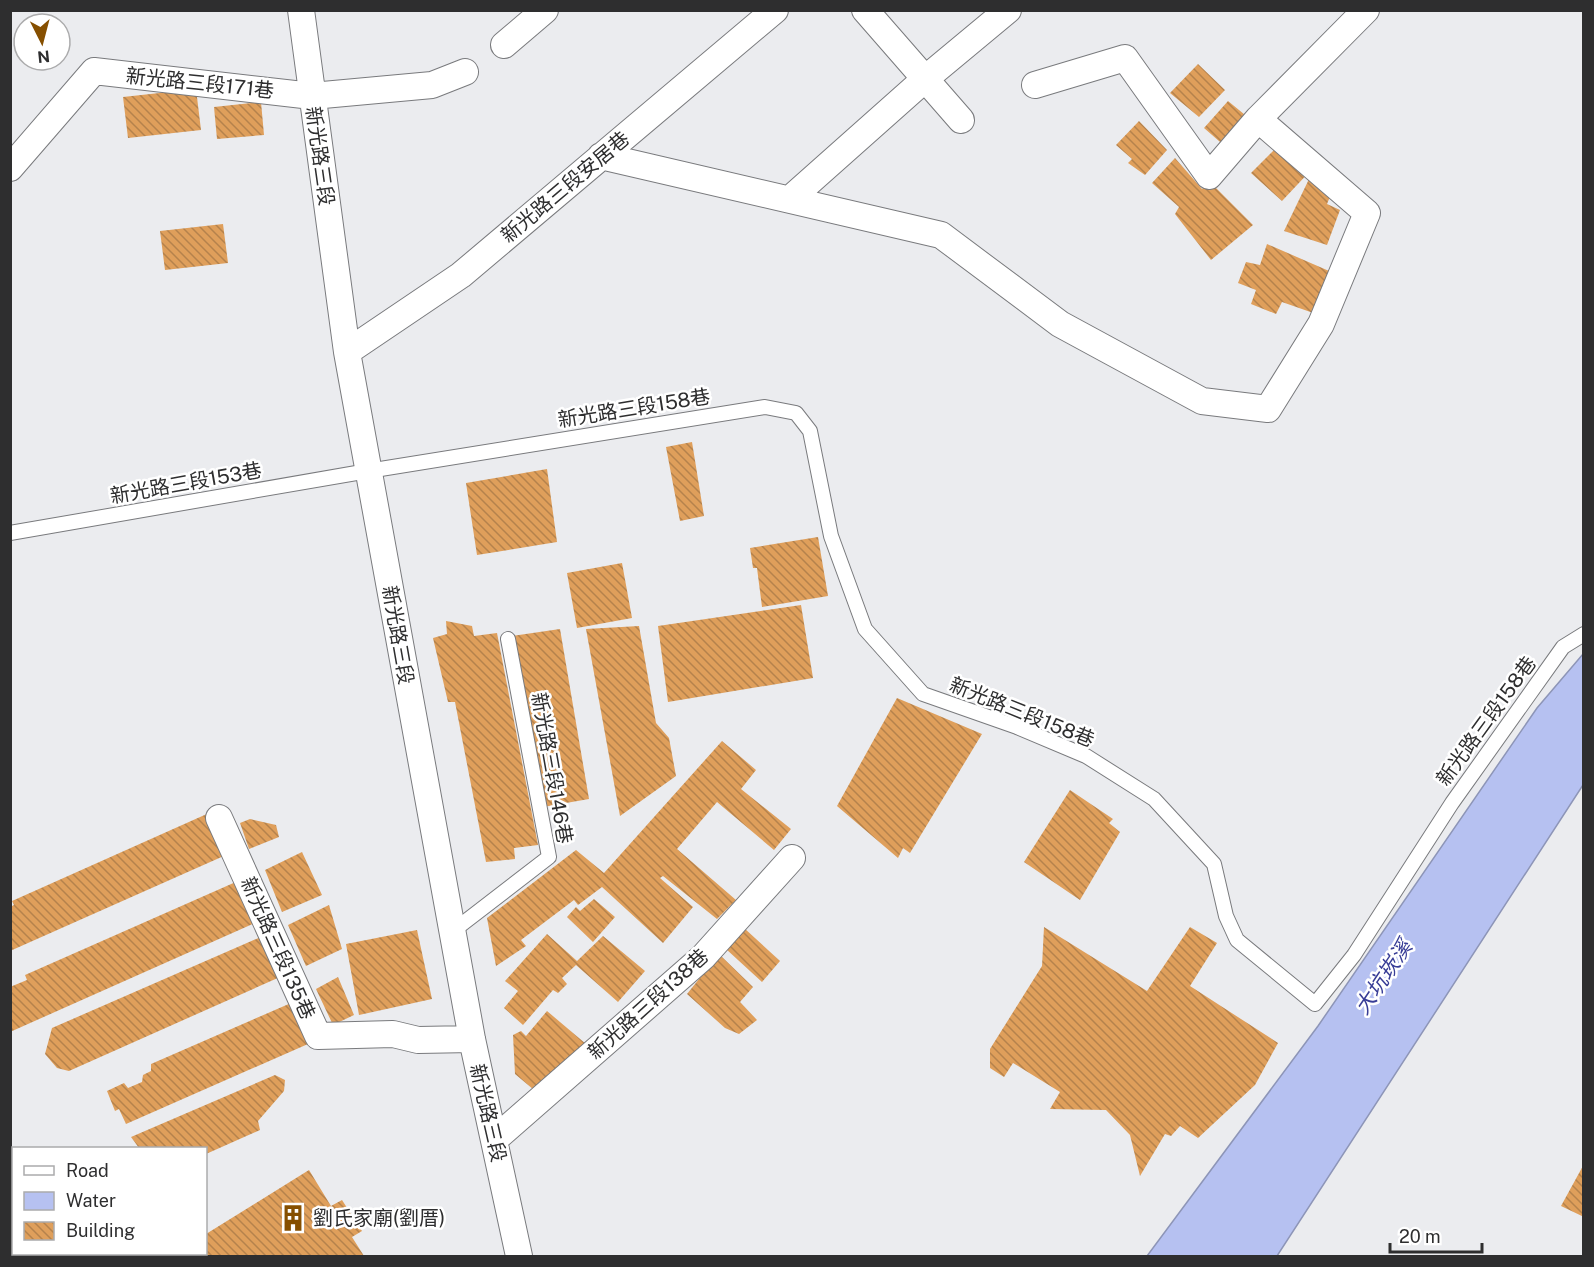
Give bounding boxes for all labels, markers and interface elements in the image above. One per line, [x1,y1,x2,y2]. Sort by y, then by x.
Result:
north arrow [12,12,72,72]
text: N [36,46,51,67]
street label: 新光路三段171巷 [125,63,275,103]
street label: 新光路三段 [301,105,339,207]
street label: 新光路三段安居巷 [496,126,634,248]
street label: 新光路三段158巷 [556,384,712,432]
street label: 新光路三段153巷 [108,458,264,508]
street label: 新光路三段 [377,584,419,686]
street label: 新光路三段158巷 [1431,652,1541,790]
street label: 新光路三段158巷 [946,672,1098,752]
street label: 新光路三段146巷 [527,690,577,846]
street label: 新光路三段135巷 [236,873,320,1023]
water label: 大坑崁溪 [1349,933,1419,1019]
street label: 新光路三段138巷 [583,944,713,1064]
street label: 新光路三段 [465,1062,511,1164]
legend [12,1147,207,1255]
text: Road [66,1160,109,1181]
text: Water [66,1190,116,1211]
building icon: 劉氏家廟(劉厝) [278,1203,308,1233]
place label: 劉氏家廟(劉厝) [313,1206,445,1230]
scale bar [1390,1216,1482,1254]
text: Building [66,1220,135,1241]
text: 20 m [1399,1226,1441,1247]

